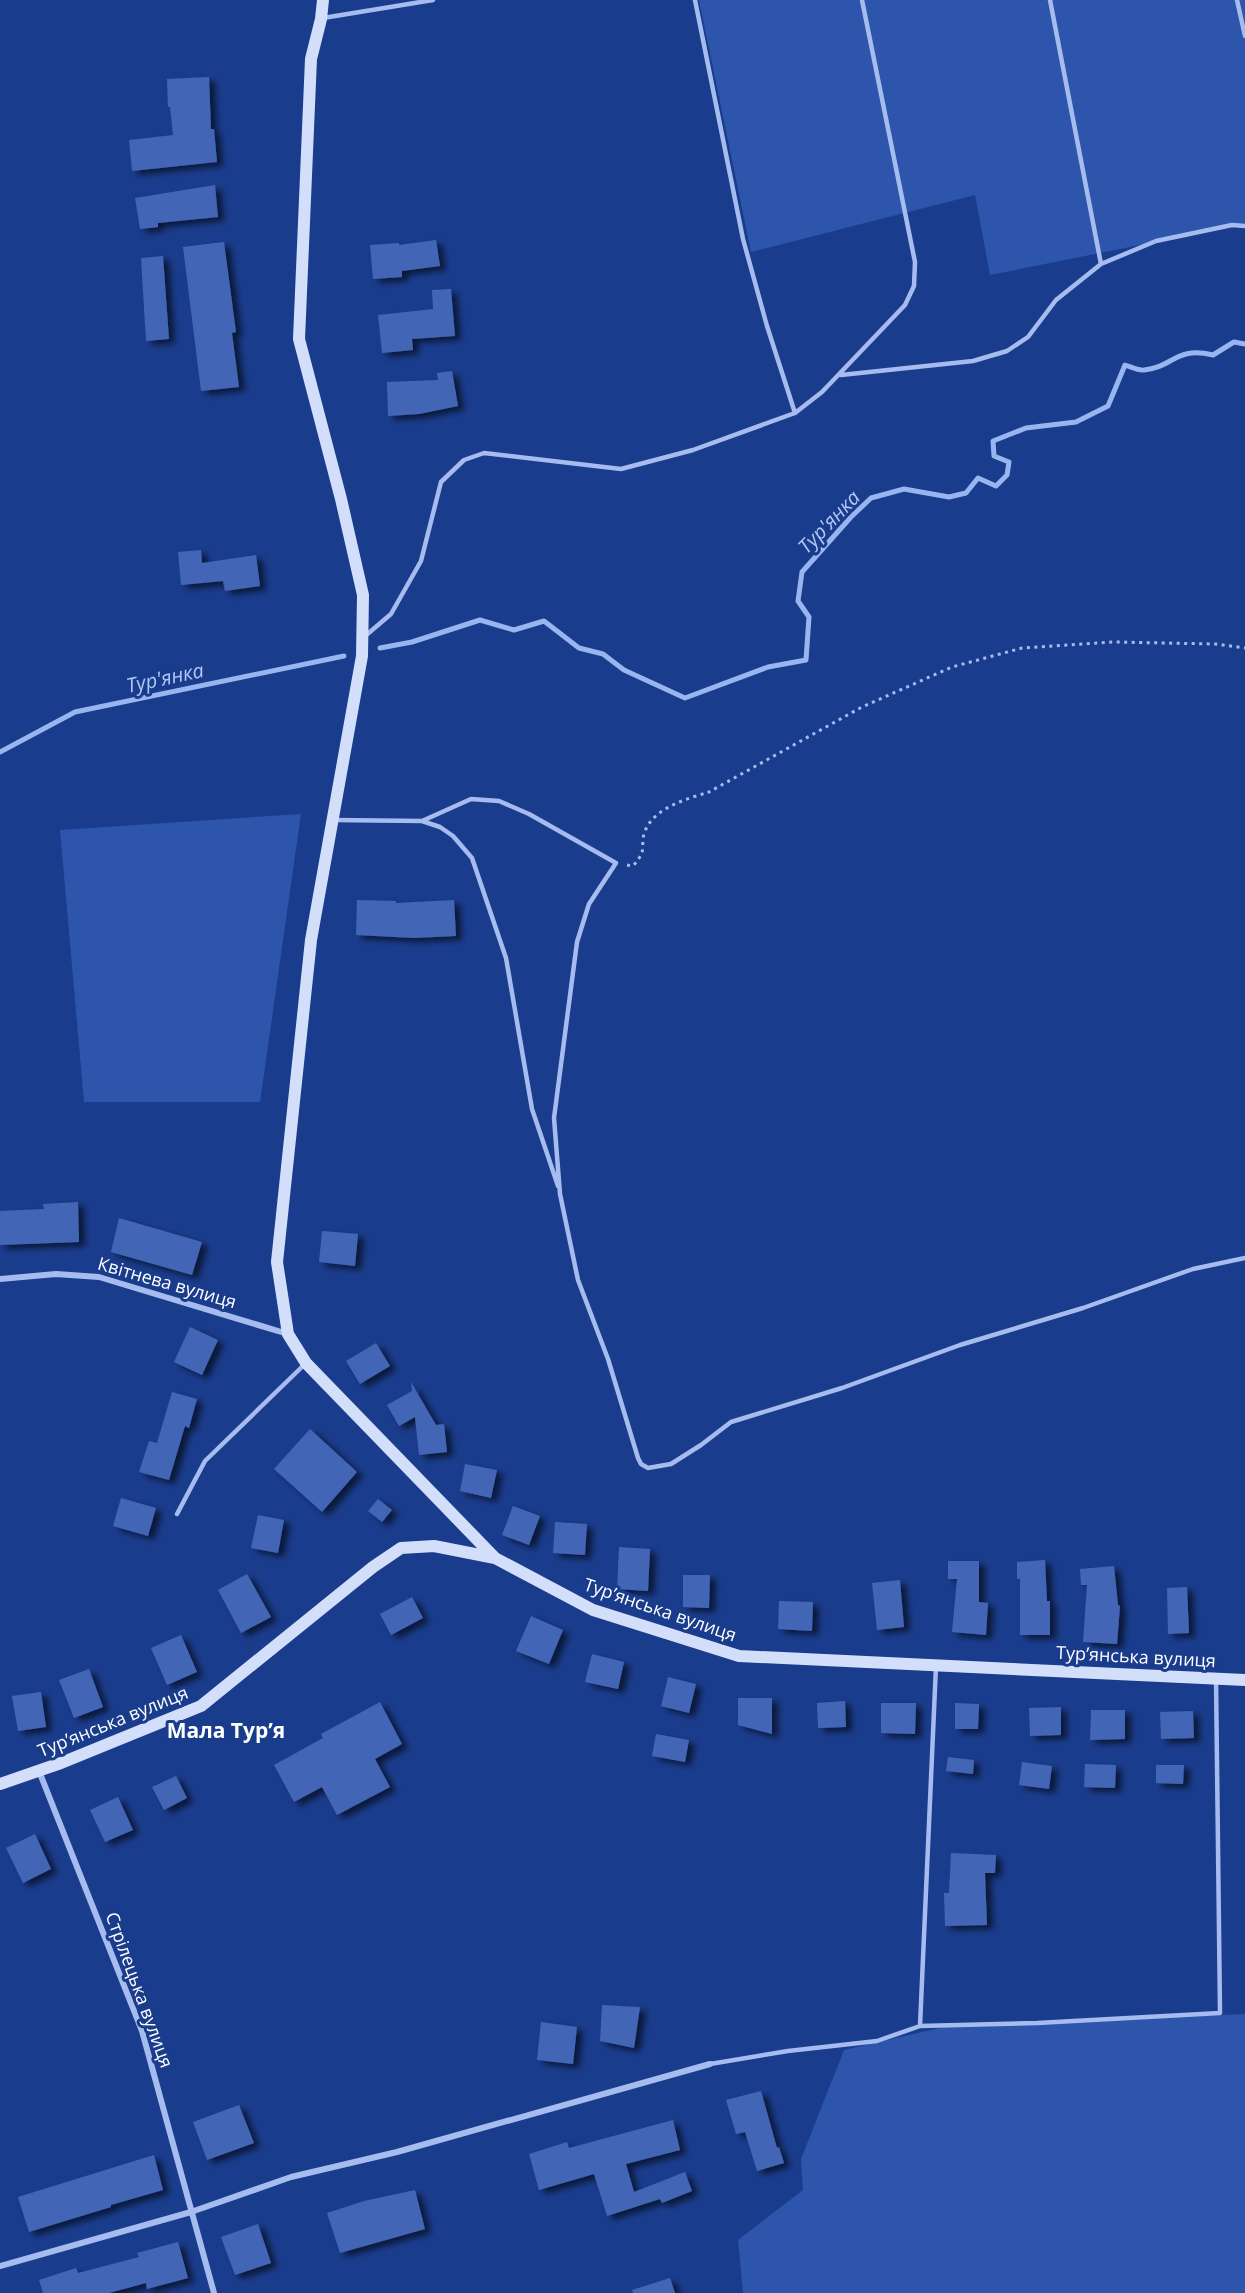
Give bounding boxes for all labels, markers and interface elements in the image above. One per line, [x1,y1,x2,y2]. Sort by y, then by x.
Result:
water label: Тур'янка [792,484,866,559]
water label: Тур'янка [124,656,206,699]
street label: Квітнева вулиця [95,1251,239,1313]
street label: Турʼянська вулиця [581,1572,740,1646]
street label: Турʼянська вулиця [1056,1640,1217,1672]
street label: Турʼянська вулиця [34,1680,191,1762]
district label: Мала Тур’я [167,1716,285,1744]
street label: Стрілецька вулиця [101,1909,179,2071]

